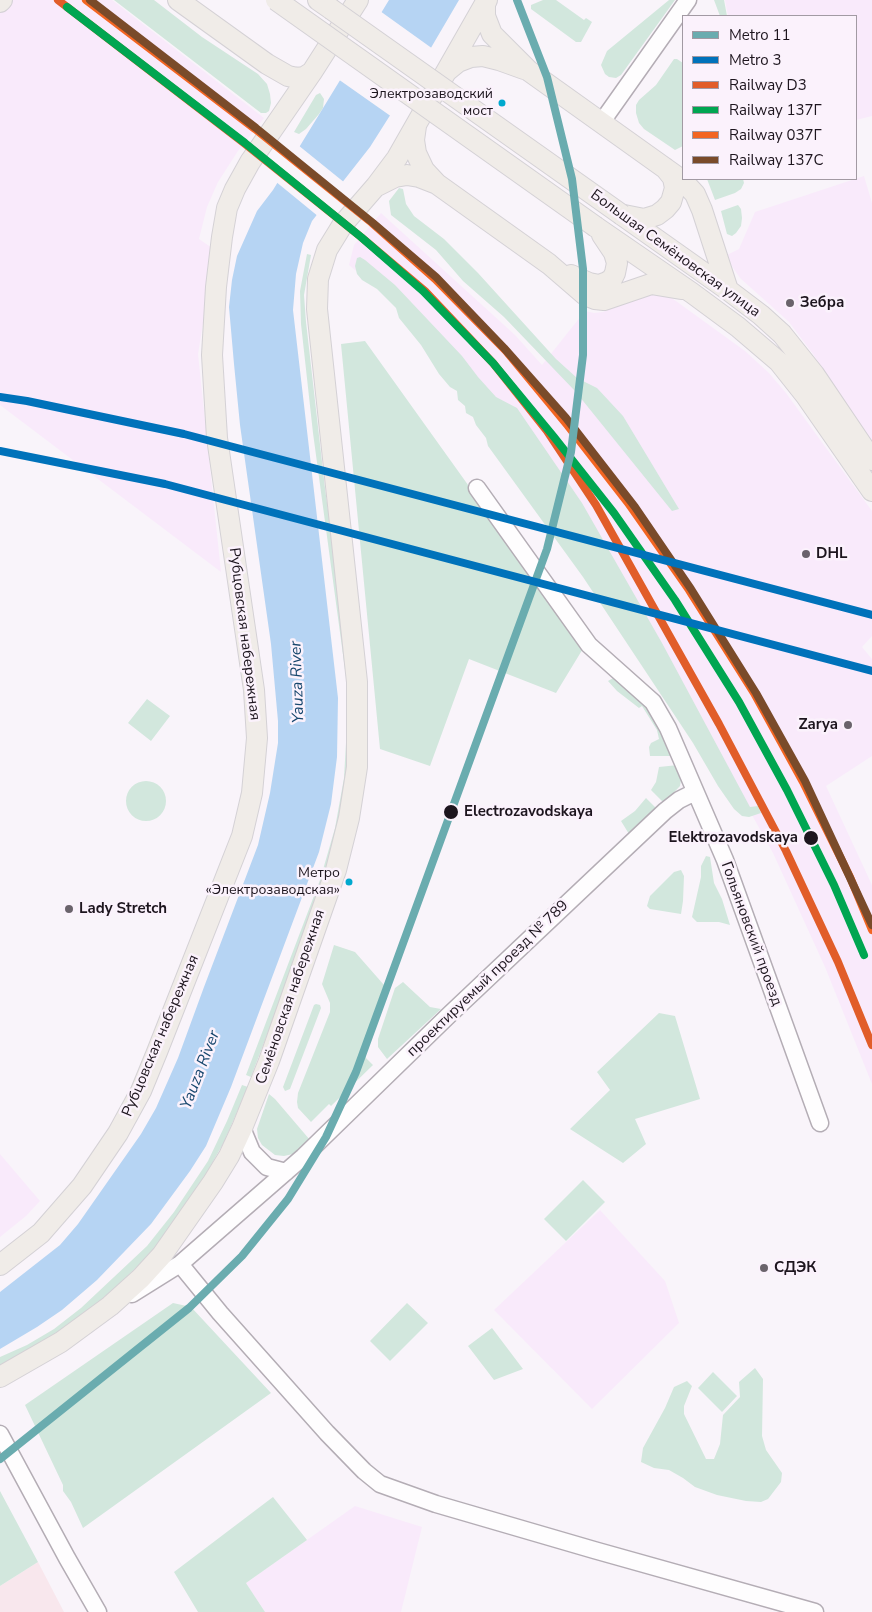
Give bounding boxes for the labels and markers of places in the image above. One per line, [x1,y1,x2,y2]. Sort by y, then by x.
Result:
place label: Электрозаводский мост [370,87,493,120]
marker: Электрозаводский мост [497,98,507,108]
place label: Зебра [800,294,844,312]
marker: Зебра [784,297,796,309]
place label: DHL [816,545,847,563]
marker: DHL [800,548,812,560]
place label: Zarya [799,716,838,734]
marker: Zarya [842,719,854,731]
marker: Electrozavodskaya [442,803,460,821]
place label: Electrozavodskaya [464,803,593,821]
place label: Elektrozavodskaya [668,829,798,847]
marker: Elektrozavodskaya [802,829,820,847]
place label: Метро «Электрозаводская» [205,866,340,899]
marker: Метро «Электрозаводская» [344,877,354,887]
place label: Lady Stretch [79,900,167,918]
marker: Lady Stretch [63,903,75,915]
place label: СДЭК [774,1259,816,1277]
marker: СДЭК [758,1262,770,1274]

